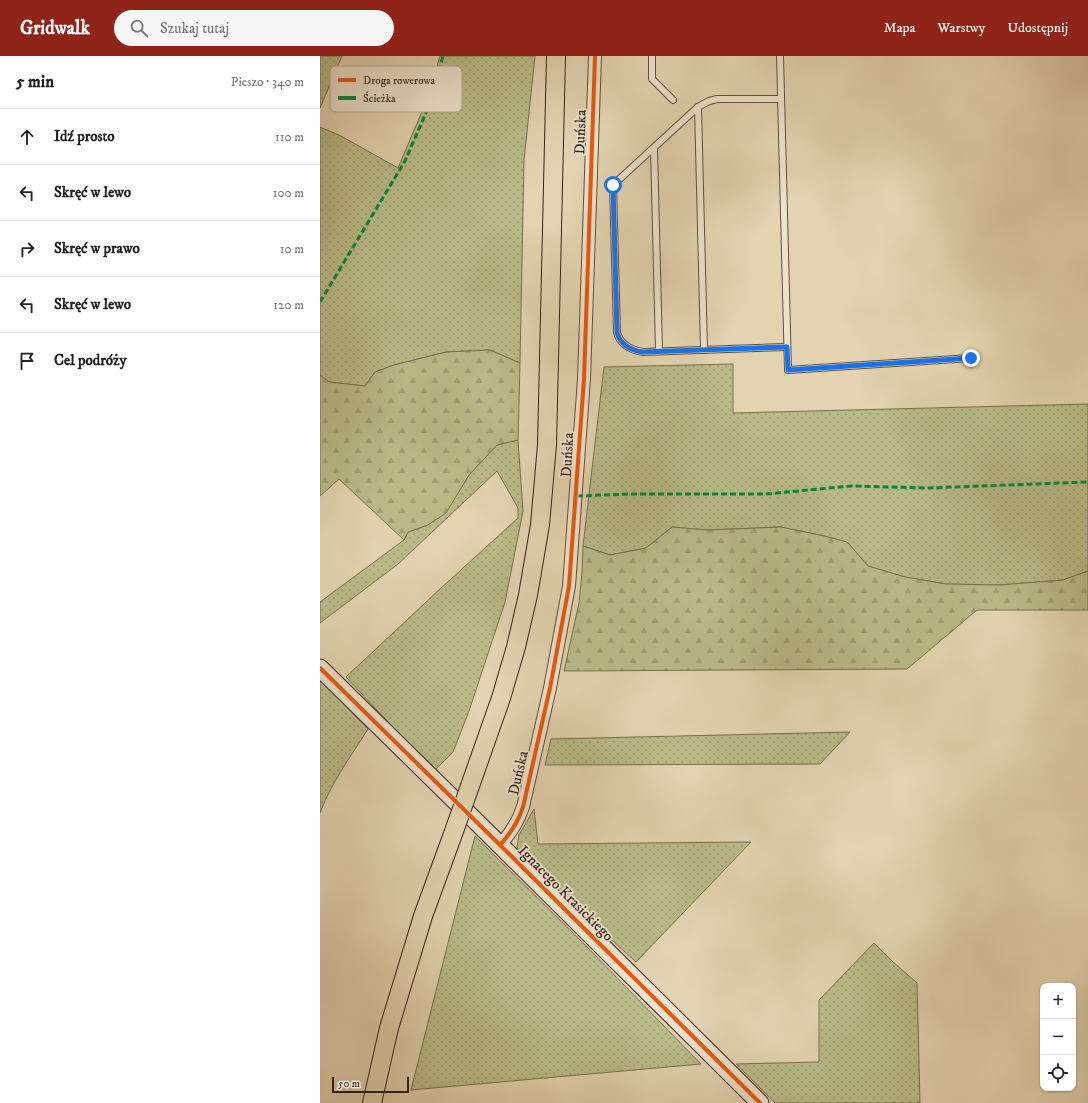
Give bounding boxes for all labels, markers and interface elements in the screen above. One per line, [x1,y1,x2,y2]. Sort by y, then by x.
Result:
search box [114,10,394,46]
text: Gridwalk [20,17,90,40]
icon: search [128,17,150,39]
text: Szukaj tutaj [160,19,229,38]
text: Mapa [884,19,916,37]
text: Warstwy [938,19,985,37]
text: Udostępnij [1007,19,1068,37]
legend [330,66,462,112]
text: 5 min [16,71,54,93]
text: Pieszo · 340 m [231,74,304,90]
text: Droga rowerowa [363,74,435,88]
text: Ścieżka [363,91,396,106]
street label: Duńska [570,109,591,155]
icon: ahead [16,126,38,148]
text: Idź prosto [54,127,115,146]
text: 110 m [275,129,304,145]
route start [604,176,622,194]
icon: left [16,182,38,204]
text: Skręć w lewo [54,183,131,202]
text: 100 m [273,185,304,201]
icon: right [16,238,38,260]
text: Skręć w prawo [54,239,140,258]
text: 10 m [280,241,304,257]
icon: left [16,294,38,316]
text: Skręć w lewo [54,295,131,314]
text: 120 m [273,297,304,313]
route end [962,349,980,367]
icon: arrive [16,350,38,372]
text: Cel podróży [54,351,127,370]
street label: Duńska [557,431,578,478]
street label: Duńska [504,748,533,797]
street label: Ignacego Krasickiego [514,841,618,945]
map controls [1040,983,1076,1091]
button: + [1040,983,1076,1019]
button: − [1040,1019,1076,1055]
button: locate [1040,1055,1076,1091]
scale bar [332,1075,409,1094]
text: 50 m [338,1077,360,1091]

